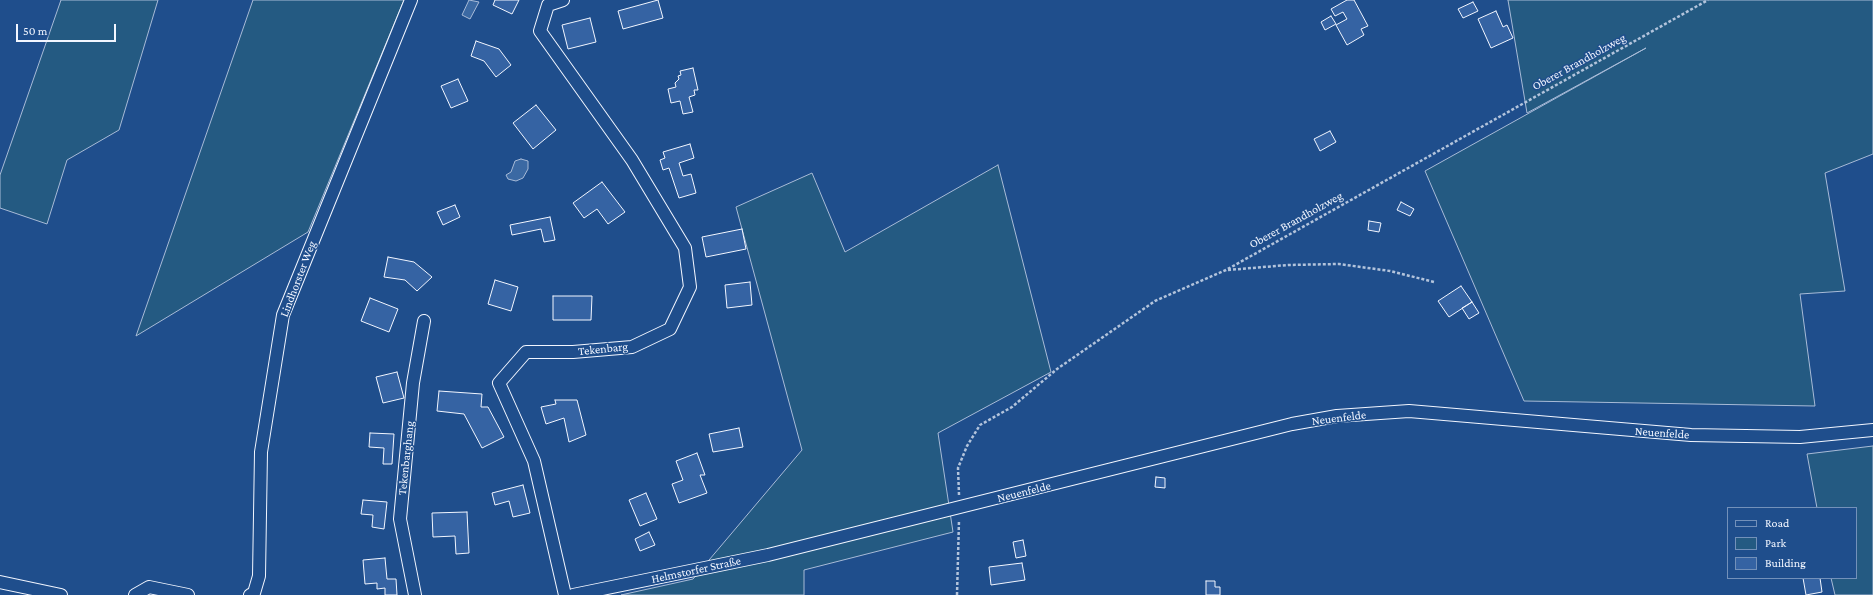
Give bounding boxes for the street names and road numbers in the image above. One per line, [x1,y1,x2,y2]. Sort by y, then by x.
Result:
street label: Oberer Brandholzweg [1530,30,1628,94]
street label: Oberer Brandholzweg [1247,188,1345,252]
street label: Lindhorster Weg [277,239,319,319]
street label: Tekenbarg [577,339,629,359]
street label: Neuenfelde [1311,408,1367,428]
street label: Tekenbarghang [395,420,417,496]
street label: Neuenfelde [1634,424,1690,442]
street label: Neuenfelde [996,478,1052,506]
street label: Helmstorfer Straße [650,553,742,587]

